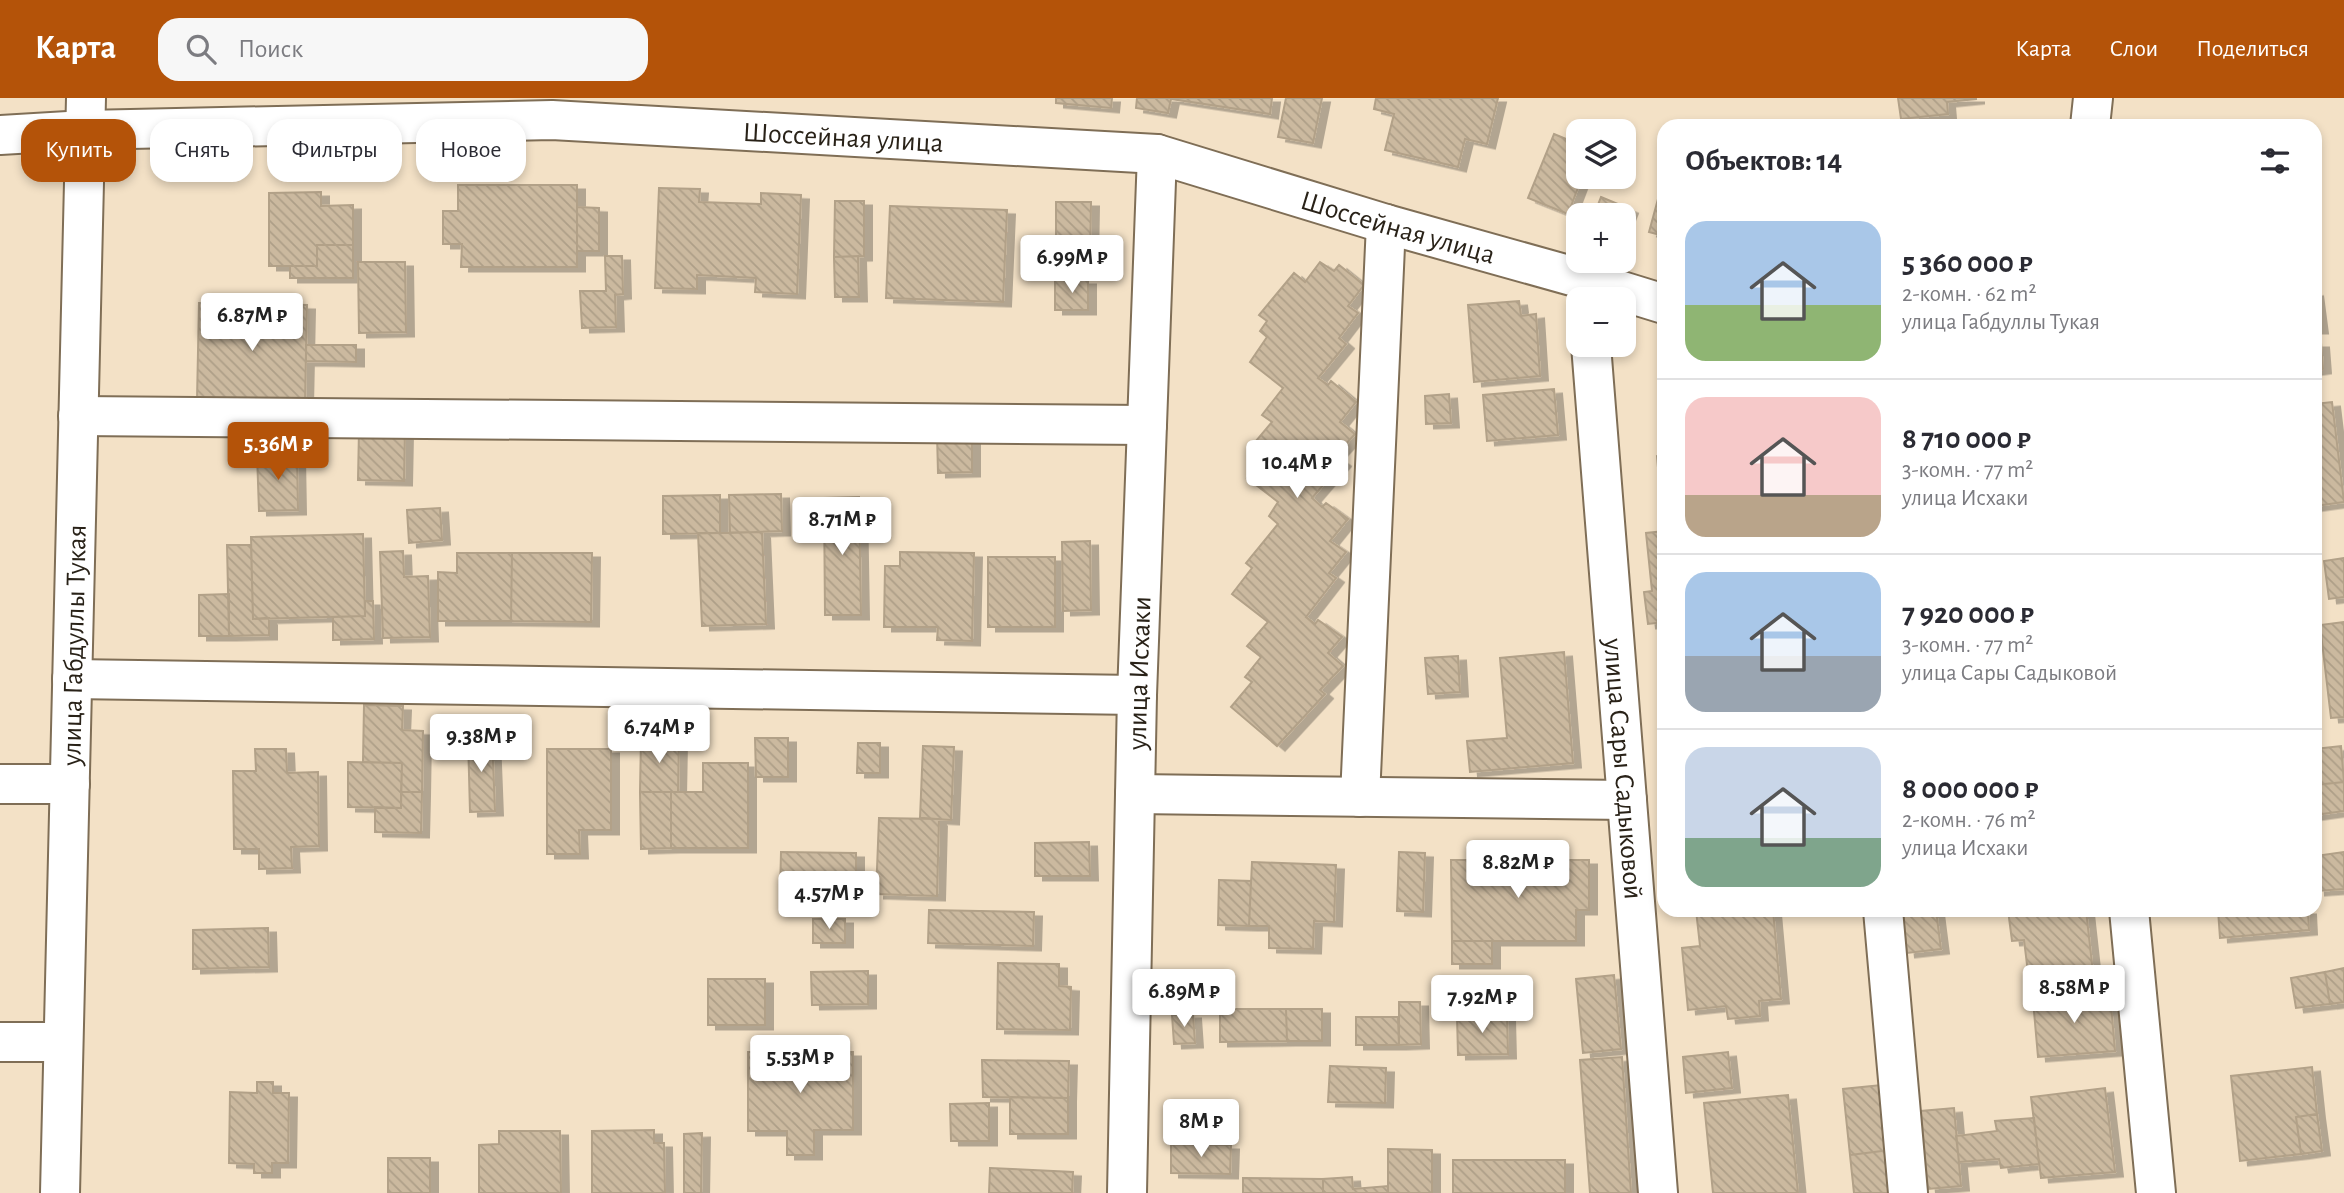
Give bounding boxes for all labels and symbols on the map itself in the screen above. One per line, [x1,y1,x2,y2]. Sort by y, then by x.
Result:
street label: Шоссейная улица [742,119,945,158]
street label: Шоссейная улица [1297,187,1498,270]
pin: 6.99M ₽ [1007,236,1137,295]
pin: 6.87M ₽ [187,294,317,353]
pin: 5.36M ₽ [213,422,343,482]
pin: 10.4M ₽ [1232,440,1362,500]
pin: 8.71M ₽ [777,498,907,557]
street label: улица Габдуллы Тукая [58,524,92,767]
street label: улица Исхаки [1124,596,1157,751]
street label: улица Сары Садыковой [1598,636,1647,901]
pin: 6.74M ₽ [594,706,724,765]
pin: 9.38M ₽ [416,714,546,774]
pin: 8.82M ₽ [1453,840,1583,900]
pin: 4.57M ₽ [764,872,894,931]
pin: 8.58M ₽ [2009,965,2139,1025]
pin: 6.89M ₽ [1119,970,1249,1029]
pin: 7.92M ₽ [1417,976,1547,1035]
pin: 5.53M ₽ [735,1035,865,1095]
pin: 8M ₽ [1160,1100,1242,1159]

